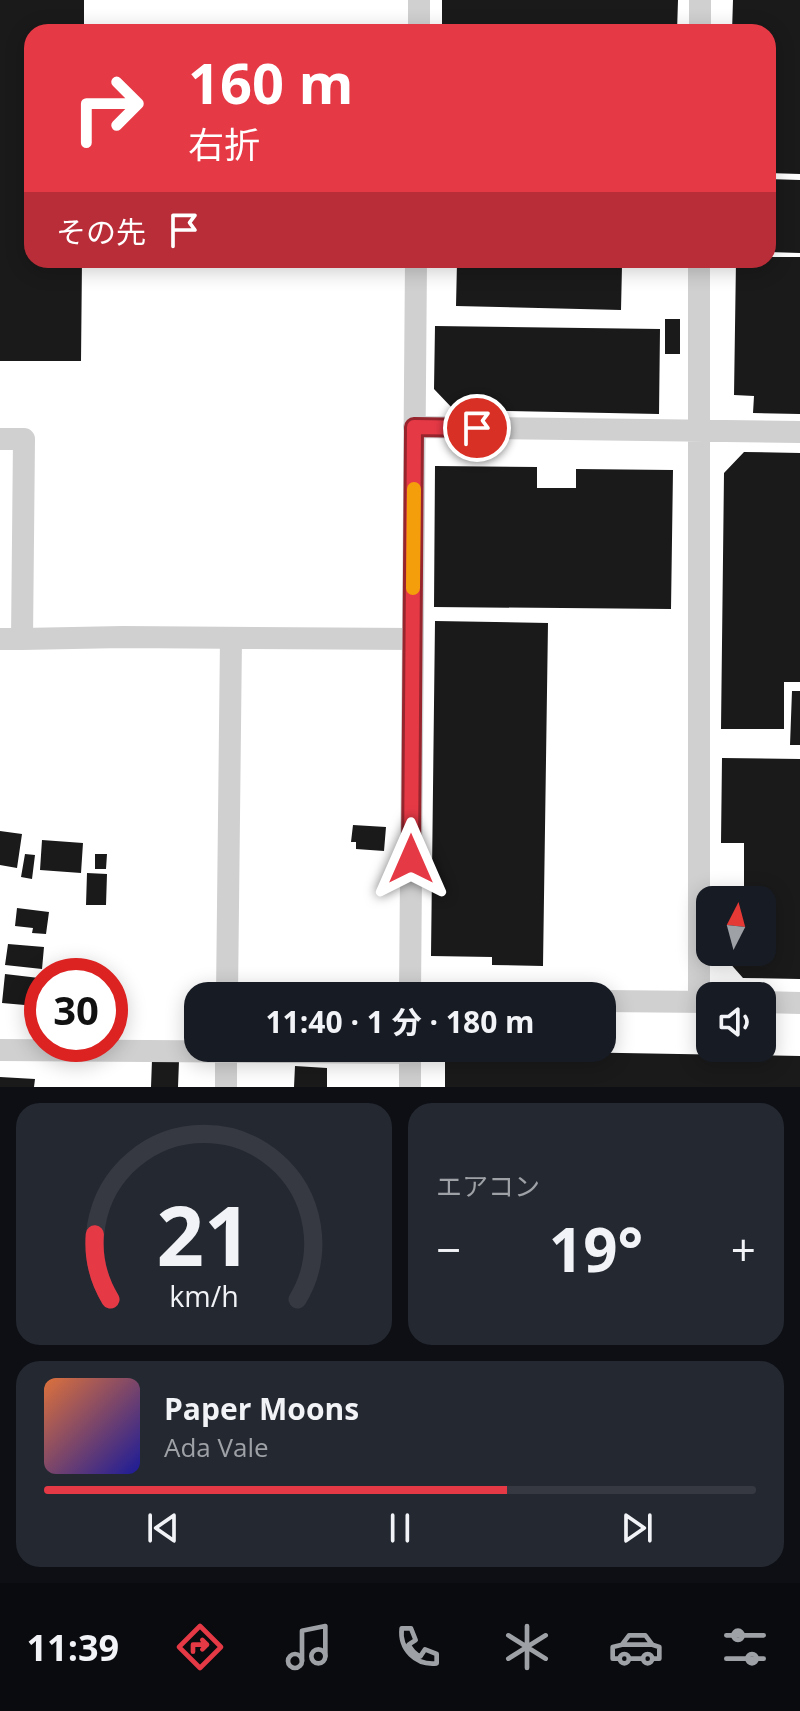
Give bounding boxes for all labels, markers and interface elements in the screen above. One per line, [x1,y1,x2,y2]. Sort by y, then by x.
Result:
text: 160 m [188,44,354,120]
icon: right [56,56,160,160]
text: 右折 [188,120,260,169]
icon: arrive [162,208,206,252]
text: その先 [56,211,146,252]
pin [443,394,511,462]
icon: arrive [455,406,499,450]
position arrow [369,817,453,901]
north arrow [696,886,776,966]
map controls [696,886,776,1062]
speed limit sign: 30 [24,958,128,1062]
button: sound [696,982,776,1062]
text: 11:40 · 1 分 · 180 m [265,1001,535,1042]
text: エアコン [436,1168,540,1204]
text: 21 [156,1177,252,1290]
text: 19° [549,1208,643,1290]
text: − [436,1219,461,1279]
text: + [731,1219,756,1279]
text: km/h [169,1276,239,1315]
text: Paper Moons [164,1388,359,1429]
text: Ada Vale [164,1429,269,1465]
icon: previous [141,1506,185,1550]
icon: pause [378,1506,422,1550]
icon: next [615,1506,659,1550]
icon: directions [172,1619,228,1675]
icon: music [281,1619,337,1675]
icon: phone [390,1619,446,1675]
icon: climate [499,1619,555,1675]
icon: car [608,1619,664,1675]
icon: filters [717,1619,773,1675]
text: 11:39 [27,1623,119,1672]

